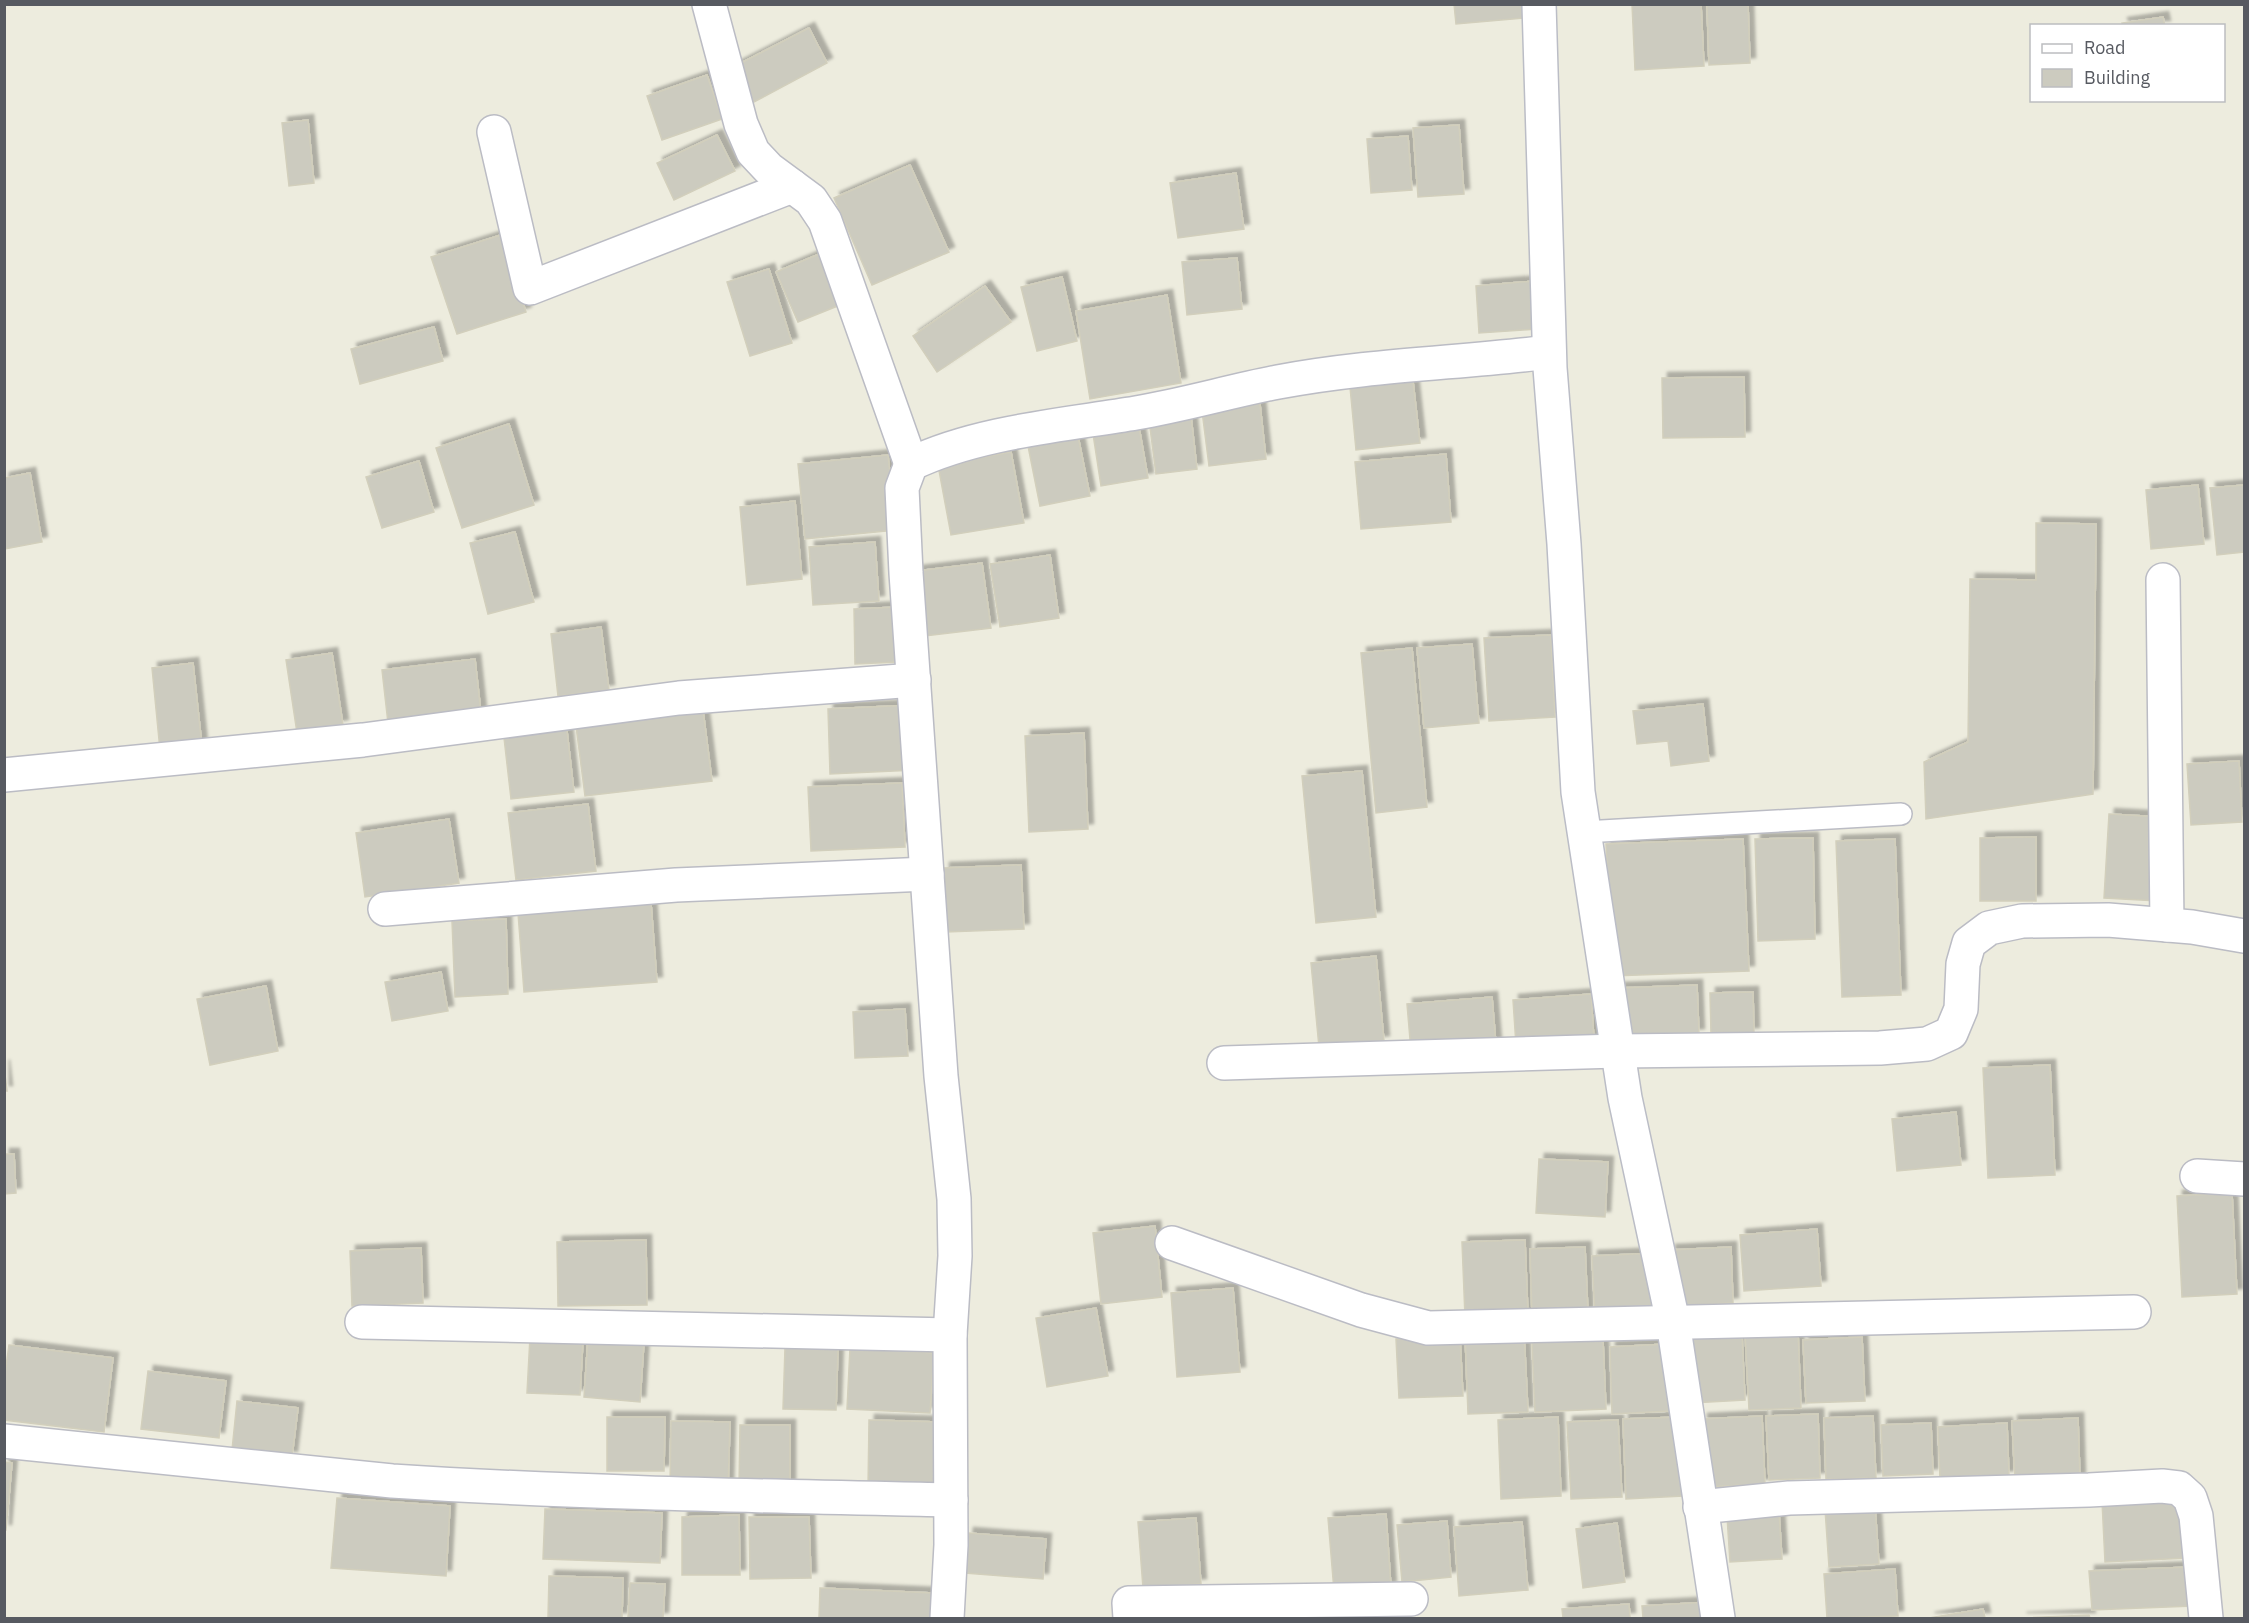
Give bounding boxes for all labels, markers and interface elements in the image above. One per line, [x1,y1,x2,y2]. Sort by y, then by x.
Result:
legend [2030,24,2225,102]
text: Road [2084,36,2125,59]
text: Building [2084,66,2151,89]

